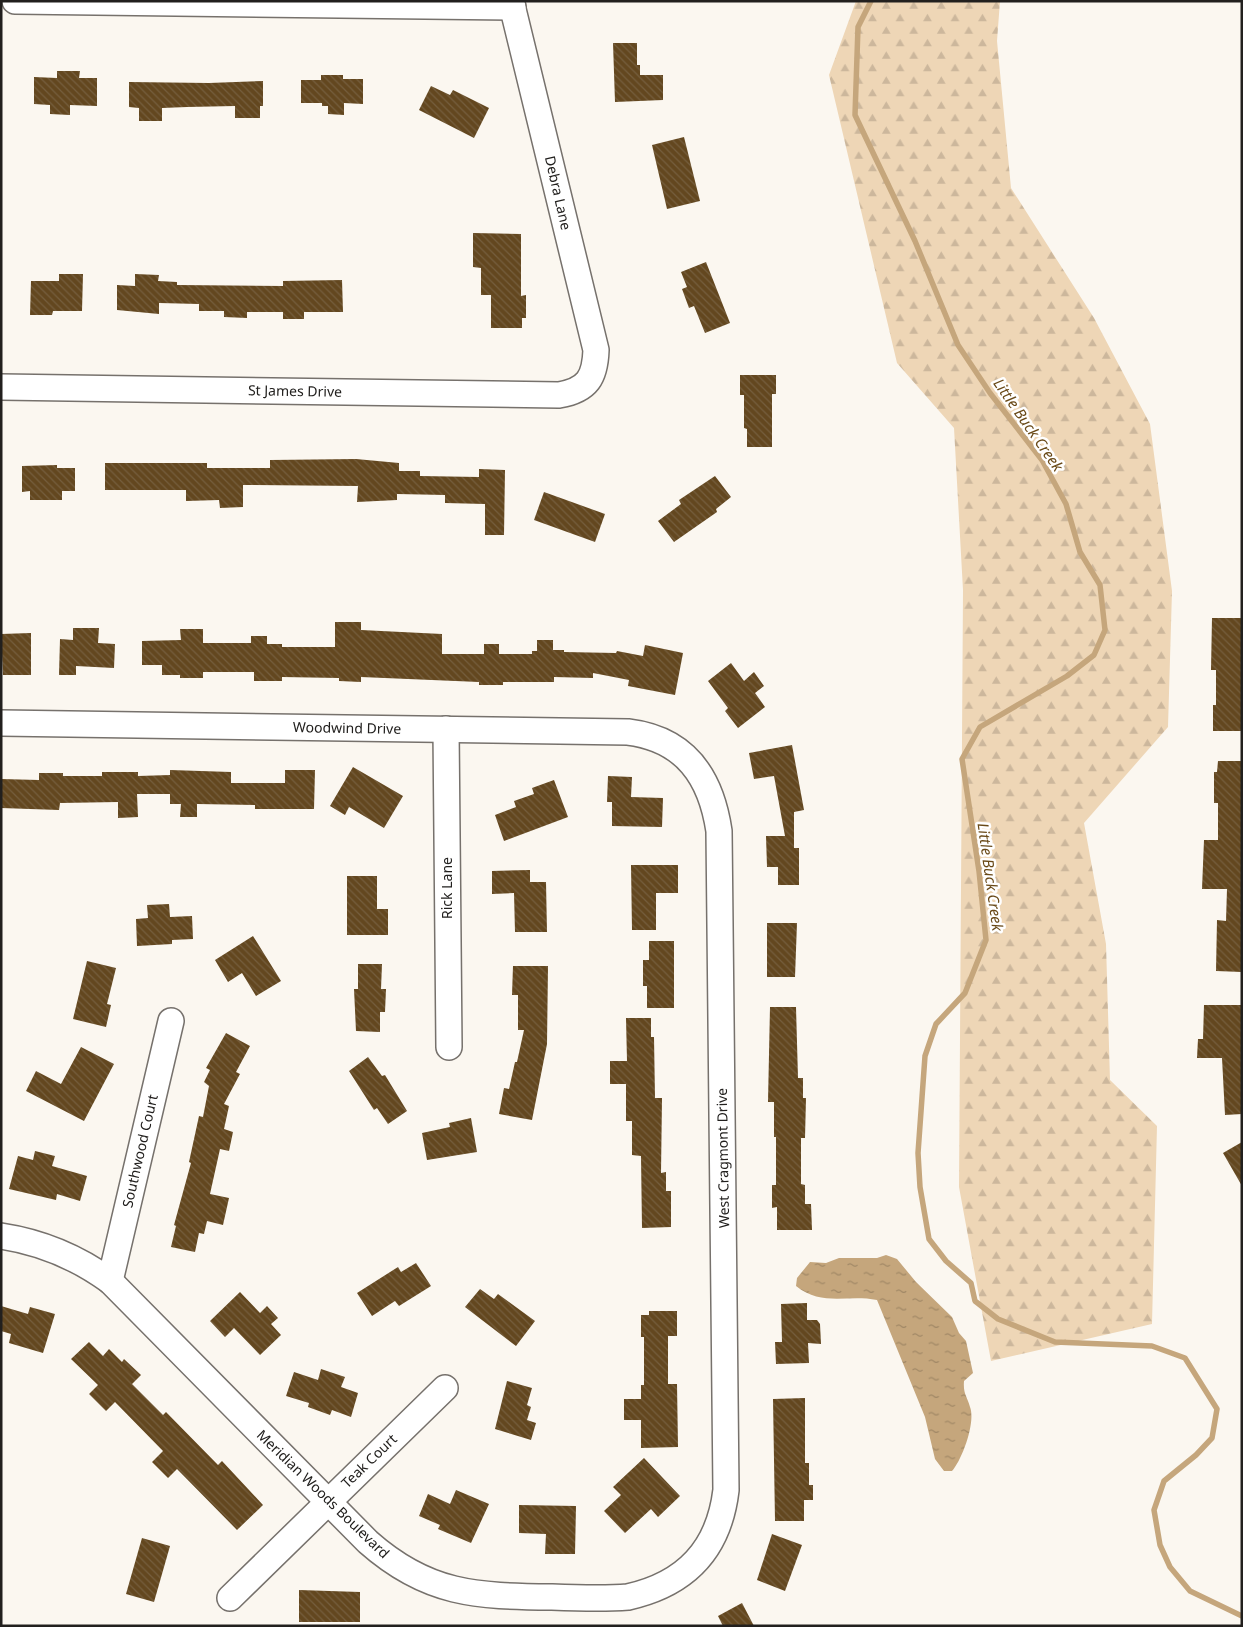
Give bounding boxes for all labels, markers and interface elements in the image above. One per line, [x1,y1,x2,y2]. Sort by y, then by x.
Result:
street label: Debra Lane [541,154,576,232]
water label: Little Buck Creek [989,374,1069,475]
street label: St James Drive [248,380,342,401]
street label: Woodwind Drive [293,717,401,738]
water label: Little Buck Creek [974,822,1009,933]
street label: Rick Lane [437,857,456,919]
street label: West Cragmont Drive [712,1088,733,1228]
street label: Southwood Court [117,1092,162,1209]
street label: Meridian Woods Boulevard [253,1425,394,1562]
street label: Teak Court [337,1429,401,1492]

